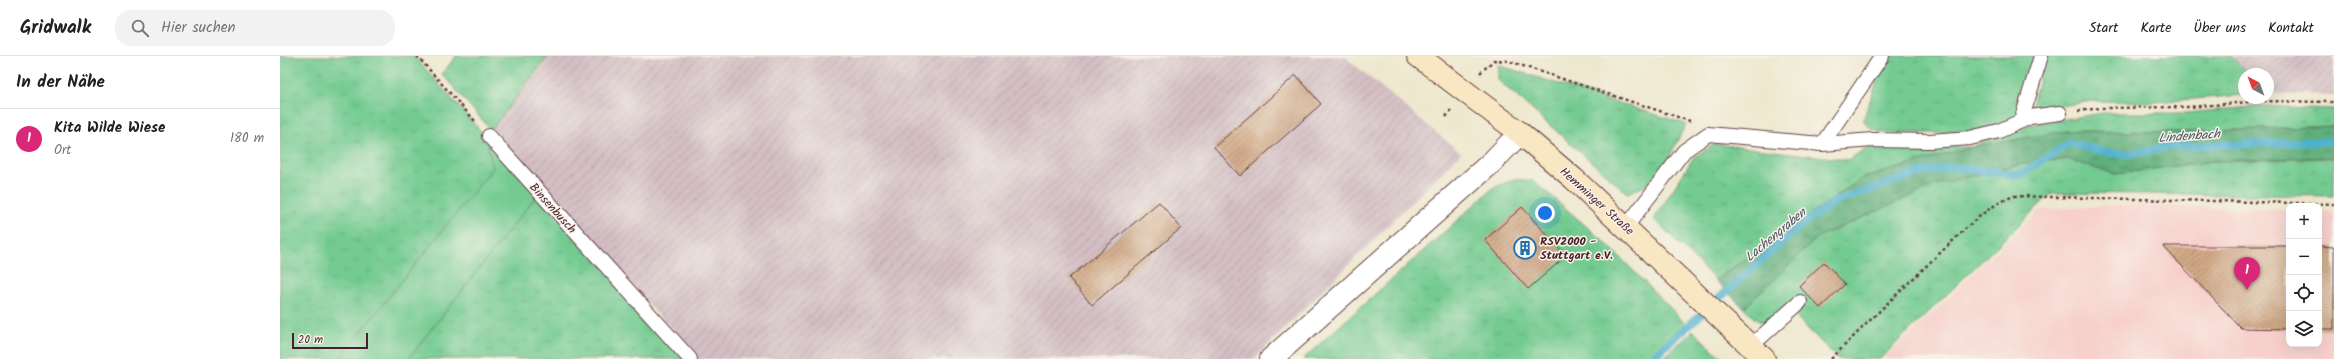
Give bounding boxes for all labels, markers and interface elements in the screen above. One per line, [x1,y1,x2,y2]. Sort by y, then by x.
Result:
search box [115,10,395,46]
text: Gridwalk [20,13,91,43]
text: Hier suchen [161,16,235,40]
icon: search [129,17,151,39]
text: Start [2089,17,2118,39]
text: Karte [2140,17,2172,39]
text: Über uns [2194,17,2246,39]
text: Kontakt [2268,17,2314,39]
north arrow [2238,68,2274,104]
text: In der Nähe [16,69,105,96]
text: Kita Wilde Wiese [54,116,165,140]
water label: Lindenbach [2157,124,2222,149]
text: 1 [27,128,31,149]
text: 180 m [230,128,264,149]
text: Ort [54,140,71,161]
street label: Hemminger Straße [1555,163,1639,241]
street label: Binsenbusch [525,179,581,238]
water label: Lachengraben [1741,202,1812,267]
your location [1535,203,1555,223]
map controls [2286,203,2322,347]
button: + [2286,203,2322,239]
place label: RSV2000 - Stuttgart e.V. [1540,232,1613,265]
building icon: RSV2000 - Stuttgart e.V. [1512,235,1538,261]
button: − [2286,239,2322,275]
pin: 1 [2234,257,2260,290]
button: locate [2286,275,2322,311]
button: layers [2286,311,2322,347]
scale bar [292,331,368,350]
text: 20 m [298,331,323,349]

